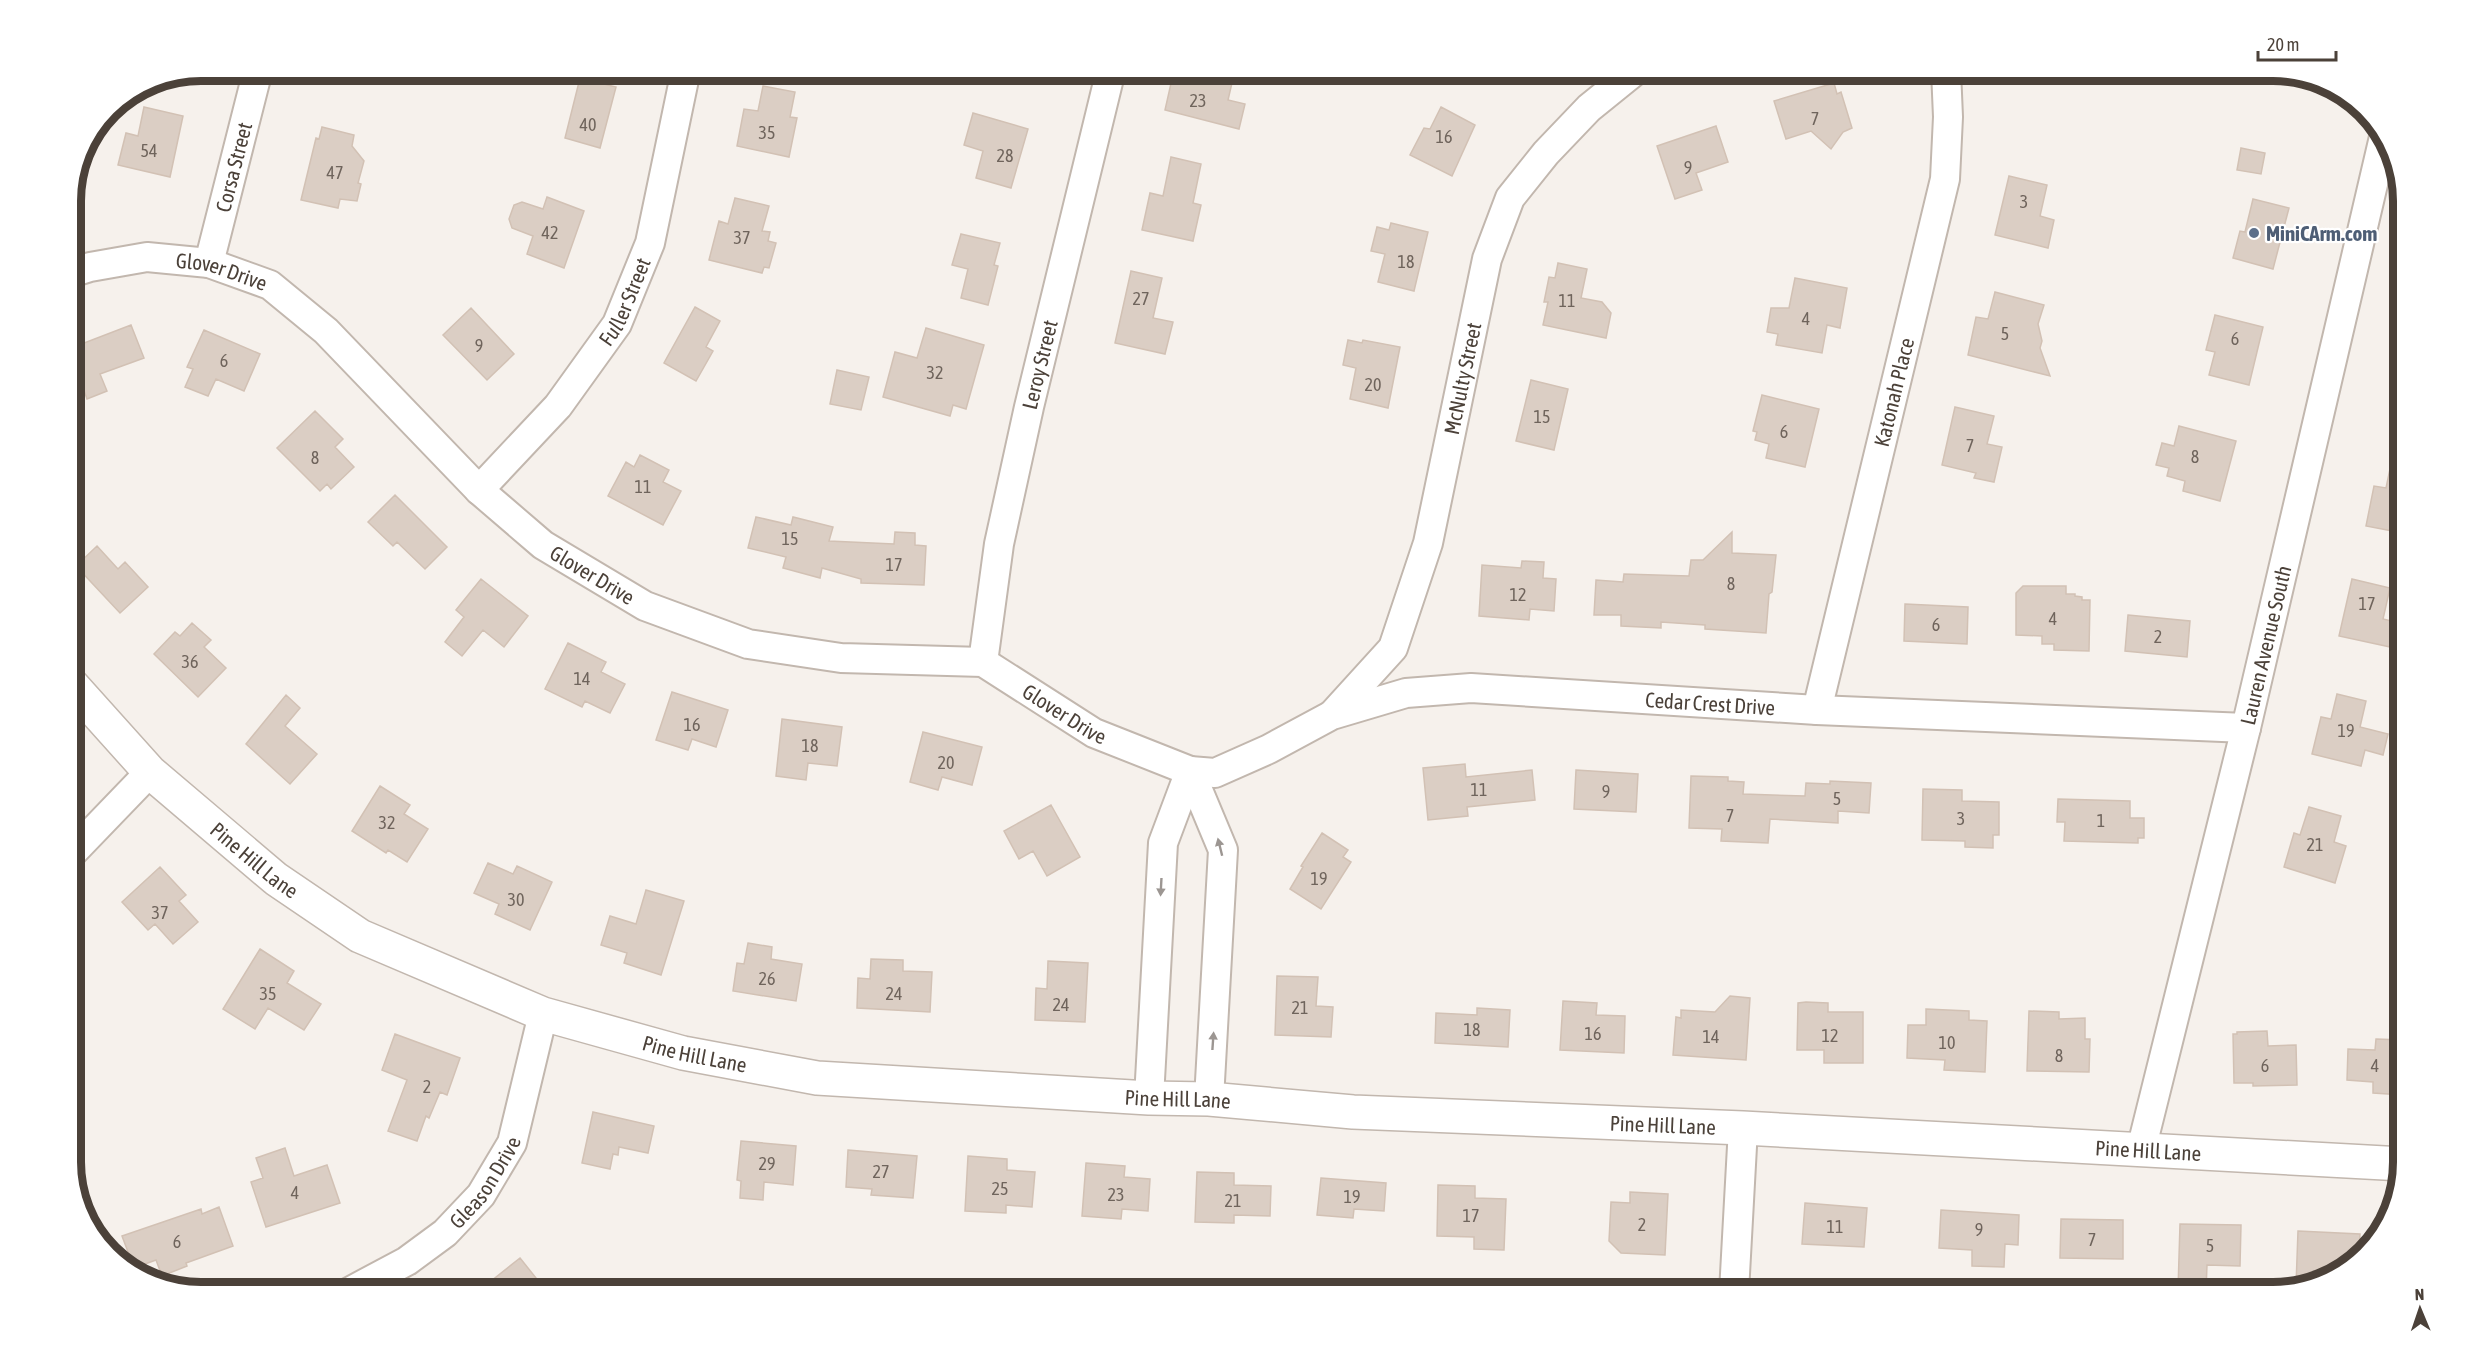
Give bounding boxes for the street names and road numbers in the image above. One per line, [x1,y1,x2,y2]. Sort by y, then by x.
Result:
street label: Corsa Street [210,120,256,214]
street label: Glover Drive [175,248,270,295]
street label: Fuller Street [594,254,655,350]
street label: Leroy Street [1017,317,1062,412]
street label: McNulty Street [1439,320,1486,437]
street label: Katonah Place [1869,335,1918,449]
street label: Glover Drive [546,540,639,609]
street label: Lauren Avenue South [2235,563,2296,727]
street label: Glover Drive [1018,679,1110,749]
street label: Cedar Crest Drive [1644,687,1776,719]
street label: Pine Hill Lane [206,817,303,903]
street label: Pine Hill Lane [640,1030,749,1077]
street label: Pine Hill Lane [1124,1085,1232,1113]
street label: Pine Hill Lane [1609,1111,1716,1139]
street label: Gleason Drive [444,1135,525,1233]
street label: Pine Hill Lane [2095,1135,2202,1165]

